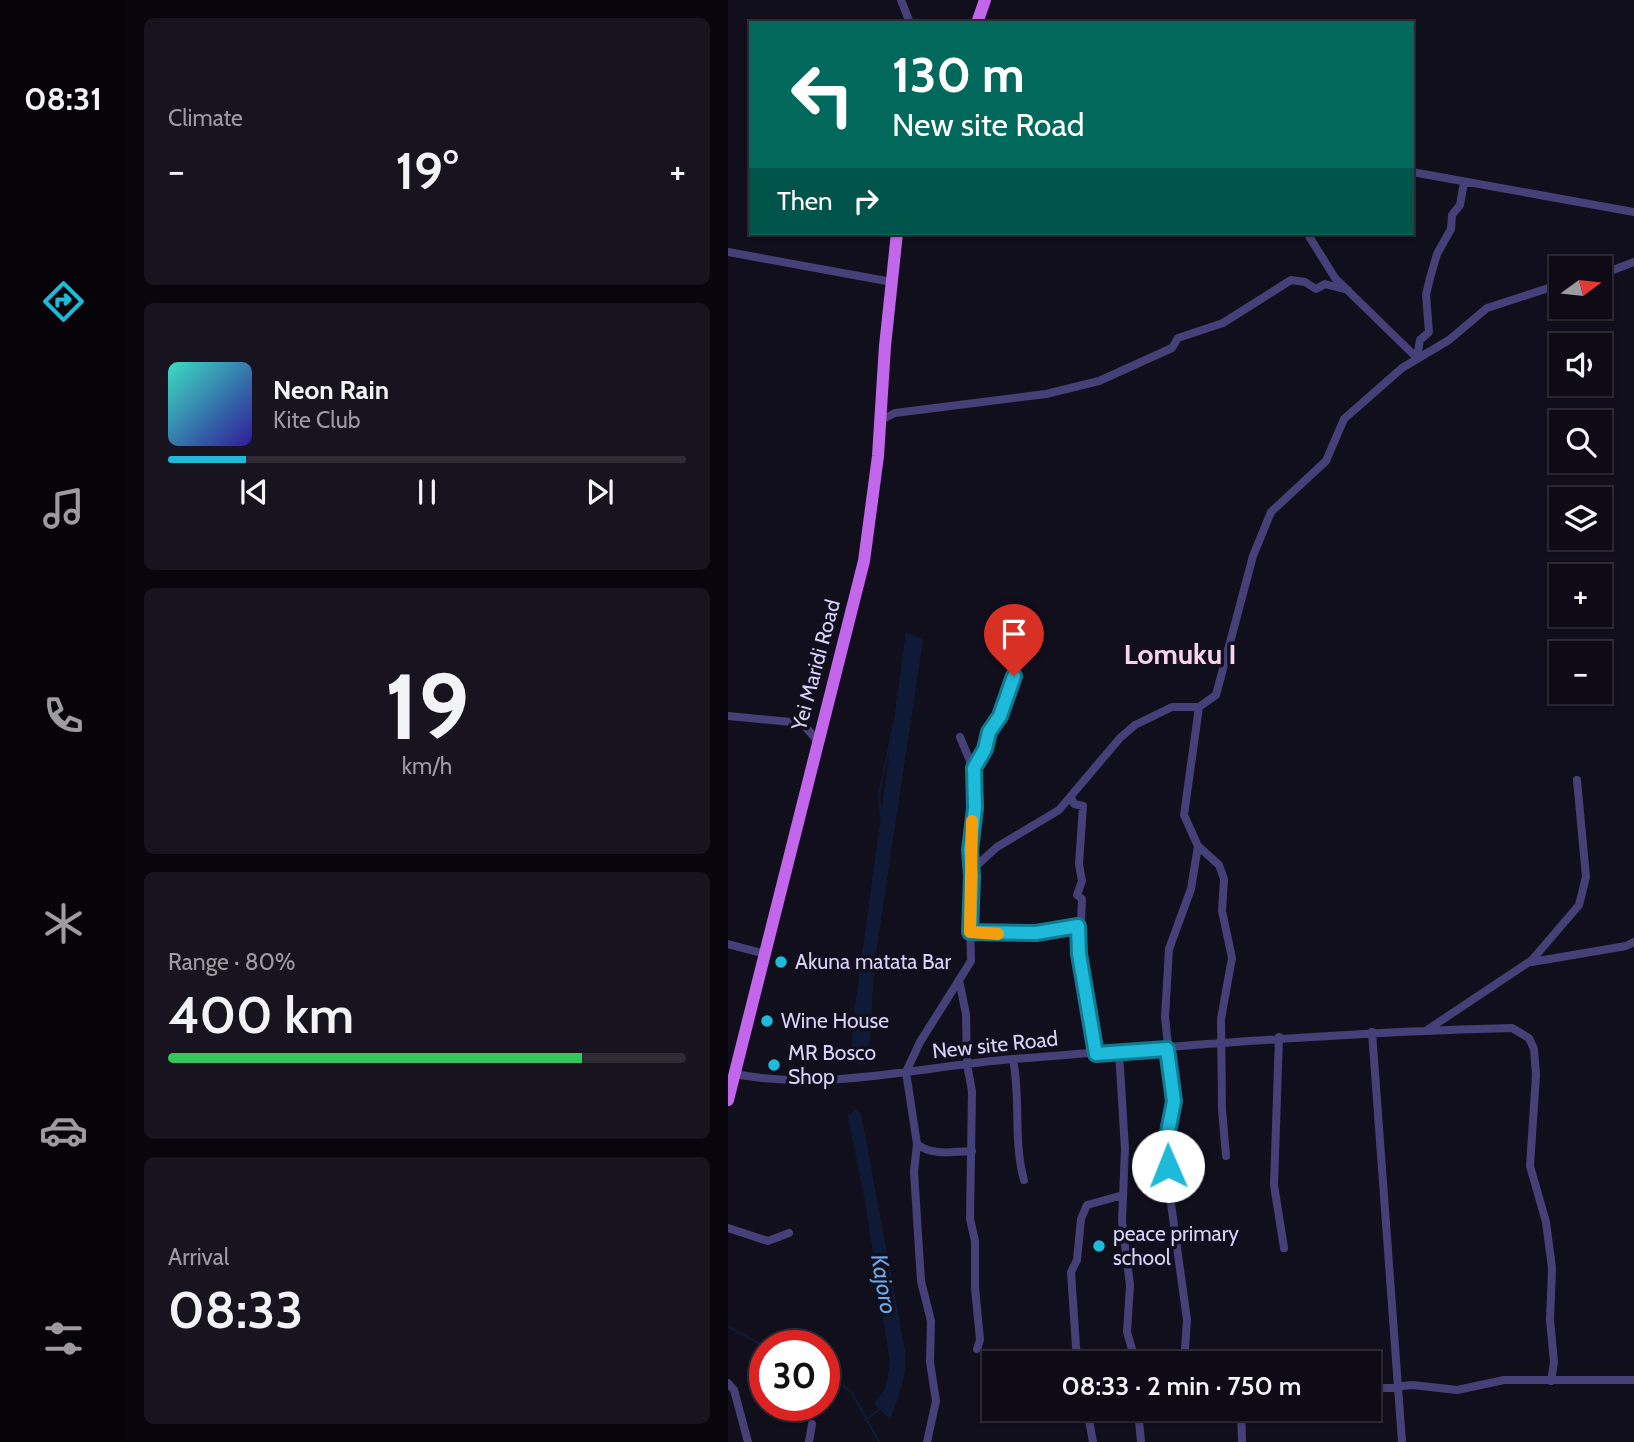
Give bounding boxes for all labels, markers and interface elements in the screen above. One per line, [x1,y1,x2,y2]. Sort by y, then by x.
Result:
text: 130 m [892,45,1025,104]
icon: left [777,49,868,140]
text: 08:31 [24,79,102,118]
text: Climate [168,104,243,132]
text: New site Road [892,105,1085,144]
text: 19° [396,139,458,202]
text: − [168,147,185,194]
text: + [669,147,686,194]
icon: right [847,182,885,220]
text: Then [777,185,833,217]
north arrow [1549,256,1612,318]
map controls [1549,256,1612,704]
icon: directions [39,277,88,326]
button: sound [1549,333,1612,396]
text: Neon Rain [273,374,389,406]
text: Kite Club [273,406,360,434]
button: search [1549,410,1612,473]
icon: previous [235,473,273,511]
icon: pause [408,473,446,511]
icon: next [581,473,619,511]
icon: music [39,484,88,533]
button: layers [1549,487,1612,550]
button: + [1549,564,1612,627]
street label: Yei Maridi Road [786,597,845,734]
pin [984,604,1044,676]
icon: arrive [995,615,1033,653]
district label: Lomuku I [1124,637,1236,671]
button: − [1549,641,1612,704]
text: 19 [385,651,469,762]
icon: phone [39,691,88,740]
text: km/h [402,752,452,780]
icon: climate [39,899,88,948]
text: Range · 80% [168,948,295,976]
place label: Akuna matata Bar [795,949,952,974]
marker: Akuna matata Bar [773,954,789,970]
text: 400 km [168,983,354,1046]
place label: Wine House [781,1008,889,1033]
marker: Wine House [759,1013,775,1029]
street label: New site Road [931,1025,1059,1064]
place label: MR Bosco Shop [788,1040,876,1089]
marker: MR Bosco Shop [766,1057,782,1073]
icon: car [39,1106,88,1155]
position arrow [1131,1129,1205,1203]
place label: peace primary school [1113,1221,1239,1270]
marker: peace primary school [1091,1238,1107,1254]
text: Arrival [168,1243,229,1271]
water label: Kajoro [865,1252,903,1316]
text: 08:33 [168,1278,303,1341]
icon: filters [39,1314,88,1363]
speed limit sign: 30 [749,1330,840,1421]
text: 08:33 · 2 min · 750 m [1062,1370,1301,1402]

